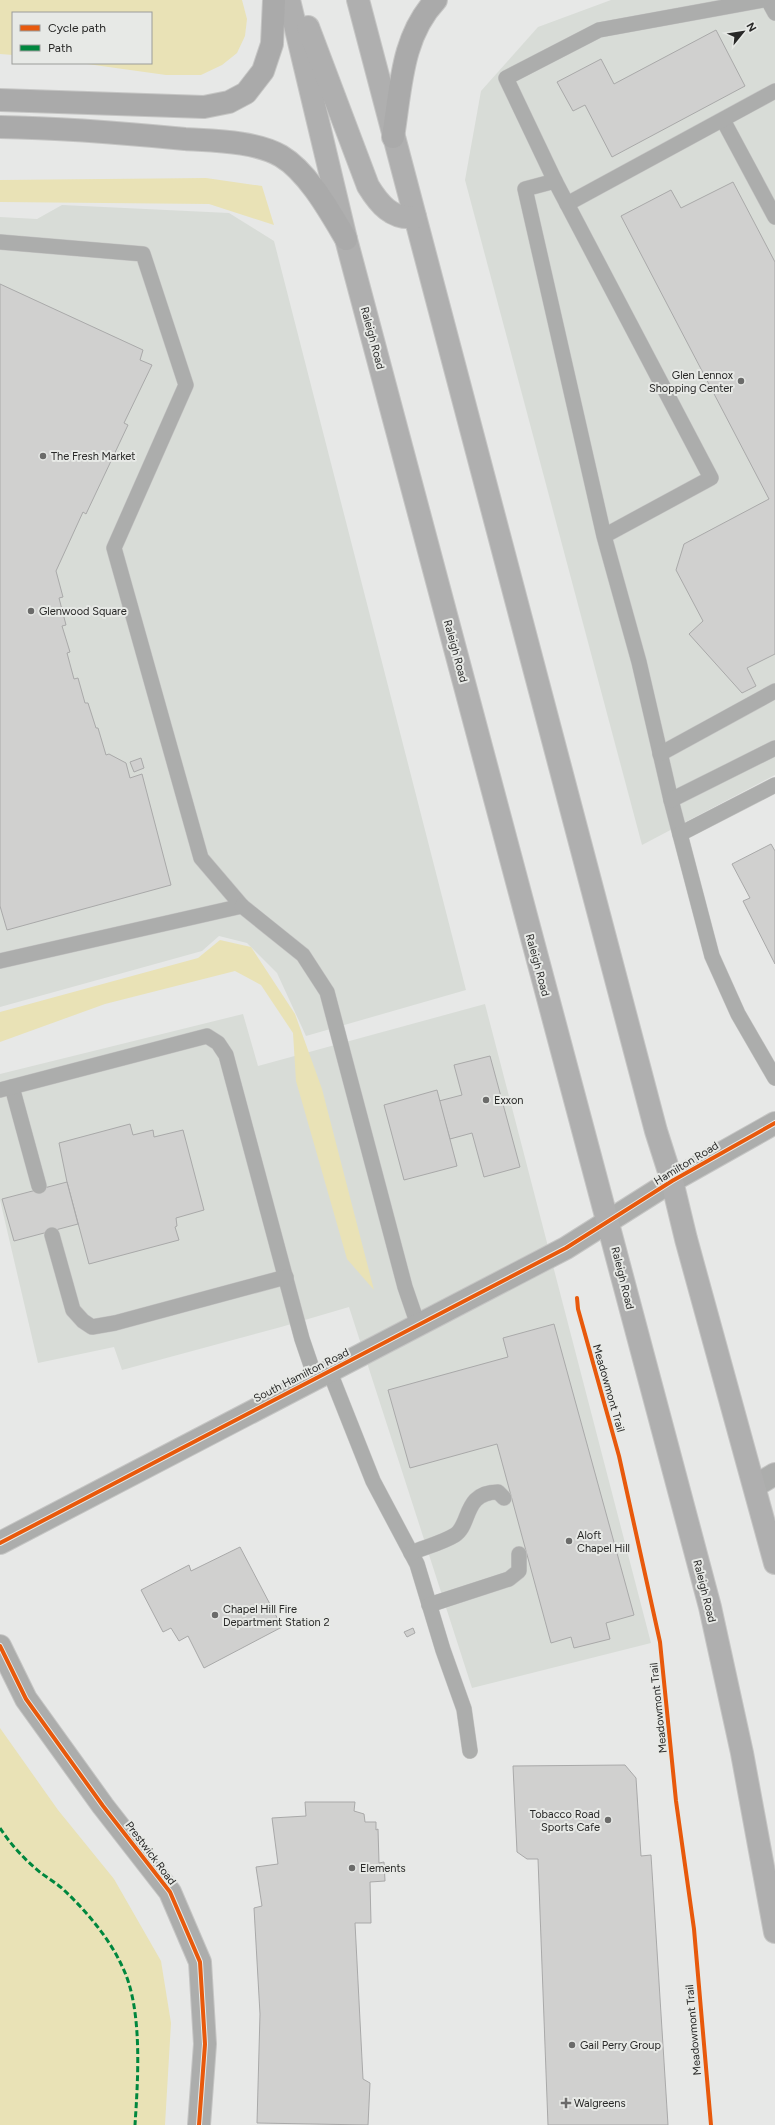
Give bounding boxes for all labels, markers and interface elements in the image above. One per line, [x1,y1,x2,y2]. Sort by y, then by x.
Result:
legend [12,12,152,64]
north arrow [723,12,763,52]
text: N [743,20,759,34]
text: Cycle path [48,21,106,35]
text: Path [48,41,72,55]
street label: Raleigh Road [358,305,387,371]
place label: Glen Lennox Shopping Center [649,369,734,395]
marker: Glen Lennox Shopping Center [736,376,746,386]
place label: The Fresh Market [51,450,136,463]
marker: The Fresh Market [38,451,48,461]
place label: Glenwood Square [39,605,127,618]
marker: Glenwood Square [26,606,36,616]
street label: Raleigh Road [441,618,470,684]
street label: Raleigh Road [523,932,552,998]
place label: Exxon [494,1094,523,1107]
marker: Exxon [481,1095,491,1105]
street label: Hamilton Road [652,1139,721,1188]
street label: Raleigh Road [608,1245,637,1311]
street label: Meadowmont Trail [590,1343,627,1434]
street label: South Hamilton Road [251,1346,351,1405]
place label: Aloft Chapel Hill [577,1529,630,1555]
marker: Aloft Chapel Hill [564,1536,574,1546]
street label: Raleigh Road [690,1558,719,1624]
place label: Chapel Hill Fire Department Station 2 [223,1603,330,1629]
marker: Chapel Hill Fire Department Station 2 [210,1610,220,1620]
street label: Meadowmont Trail [647,1662,670,1754]
place label: Tobacco Road Sports Cafe [530,1808,600,1834]
marker: Tobacco Road Sports Cafe [603,1815,613,1825]
street label: Prestwick Road [123,1819,179,1887]
place label: Elements [360,1862,406,1875]
marker: Elements [347,1863,357,1873]
street label: Meadowmont Trail [683,1984,704,2076]
place label: Gail Perry Group [580,2039,661,2052]
marker: Gail Perry Group [567,2040,577,2050]
place label: Walgreens [574,2097,626,2110]
marker: Walgreens [561,2098,571,2108]

